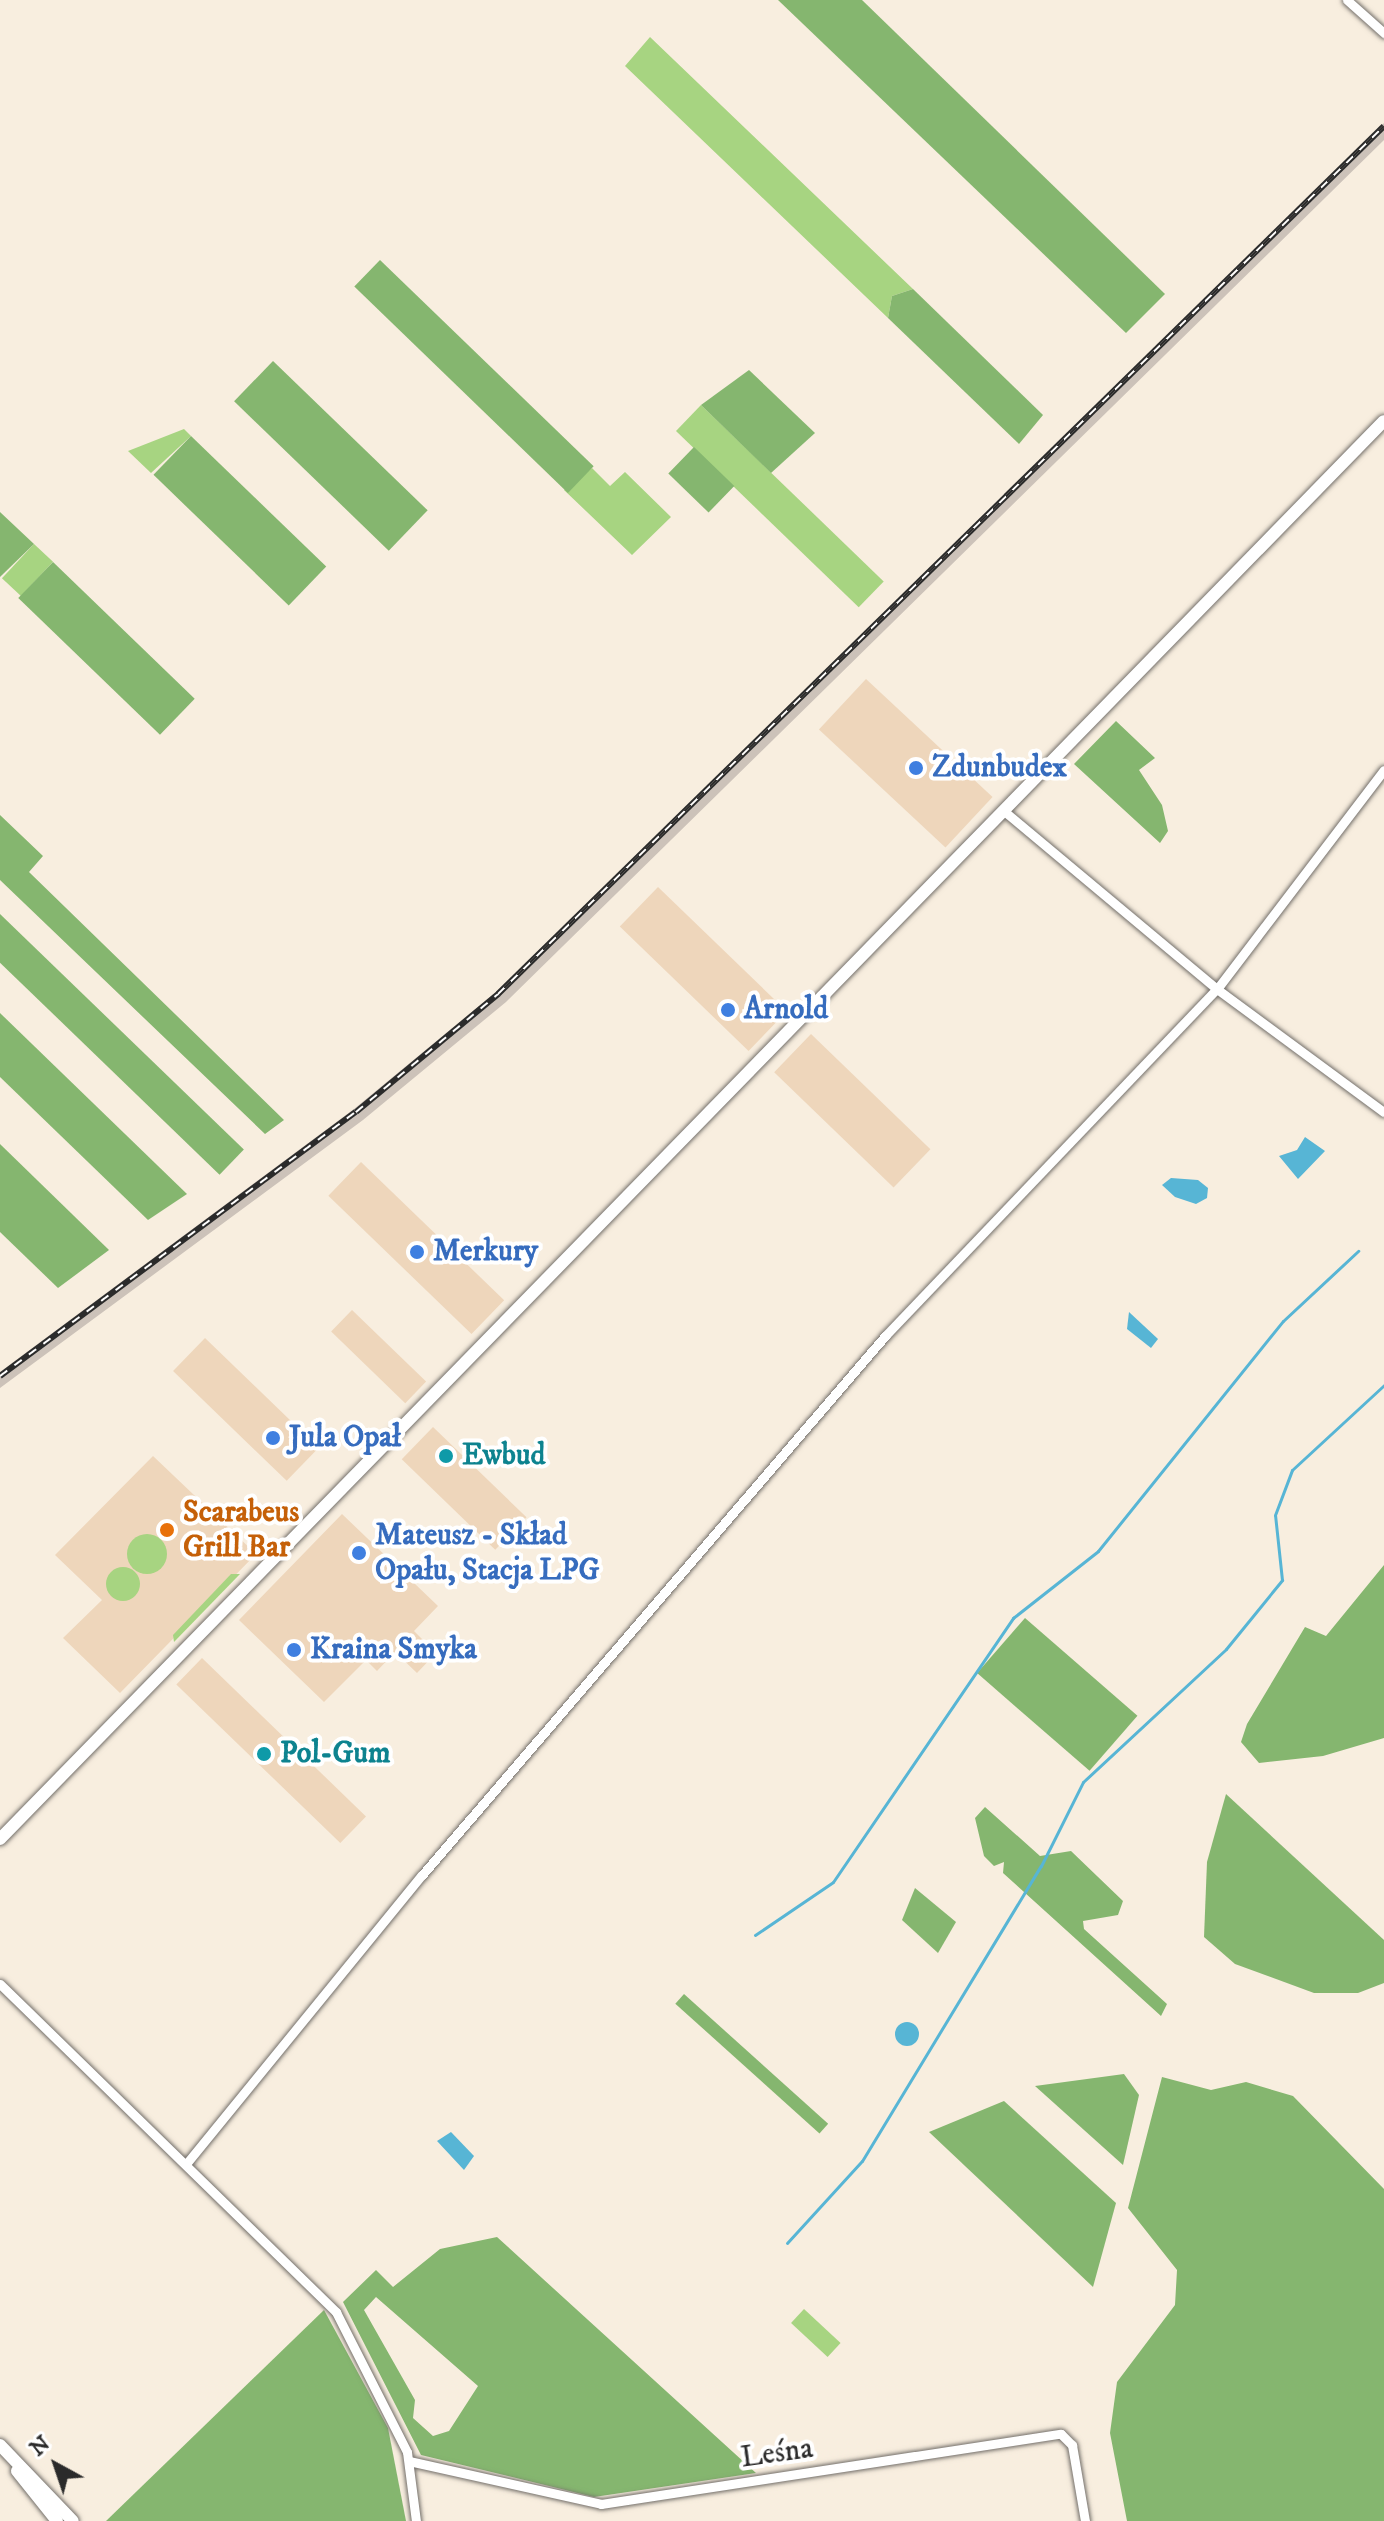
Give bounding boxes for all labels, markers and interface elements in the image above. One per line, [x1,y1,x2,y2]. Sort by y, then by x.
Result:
place label: Zdunbudex [932,750,1067,786]
marker: Zdunbudex [907,759,925,777]
place label: Arnold [744,992,828,1028]
marker: Arnold [719,1001,737,1019]
place label: Merkury [433,1234,538,1270]
marker: Merkury [408,1243,426,1261]
place label: Jula Opał [289,1420,401,1456]
marker: Jula Opał [264,1429,282,1447]
place label: Ewbud [462,1438,545,1474]
marker: Ewbud [437,1447,455,1465]
place label: Scarabeus Grill Bar [183,1495,299,1566]
place label: Mateusz - Skład Opału, Stacja LPG [375,1518,599,1588]
marker: Scarabeus Grill Bar [158,1521,176,1539]
marker: Mateusz - Skład Opału, Stacja LPG [350,1544,368,1562]
place label: Kraina Smyka [310,1632,477,1668]
marker: Kraina Smyka [285,1641,303,1659]
place label: Pol-Gum [280,1736,391,1772]
marker: Pol-Gum [255,1745,273,1763]
north arrow [16,2425,96,2505]
text: N [25,2430,56,2462]
street label: Leśna [739,2431,815,2477]

